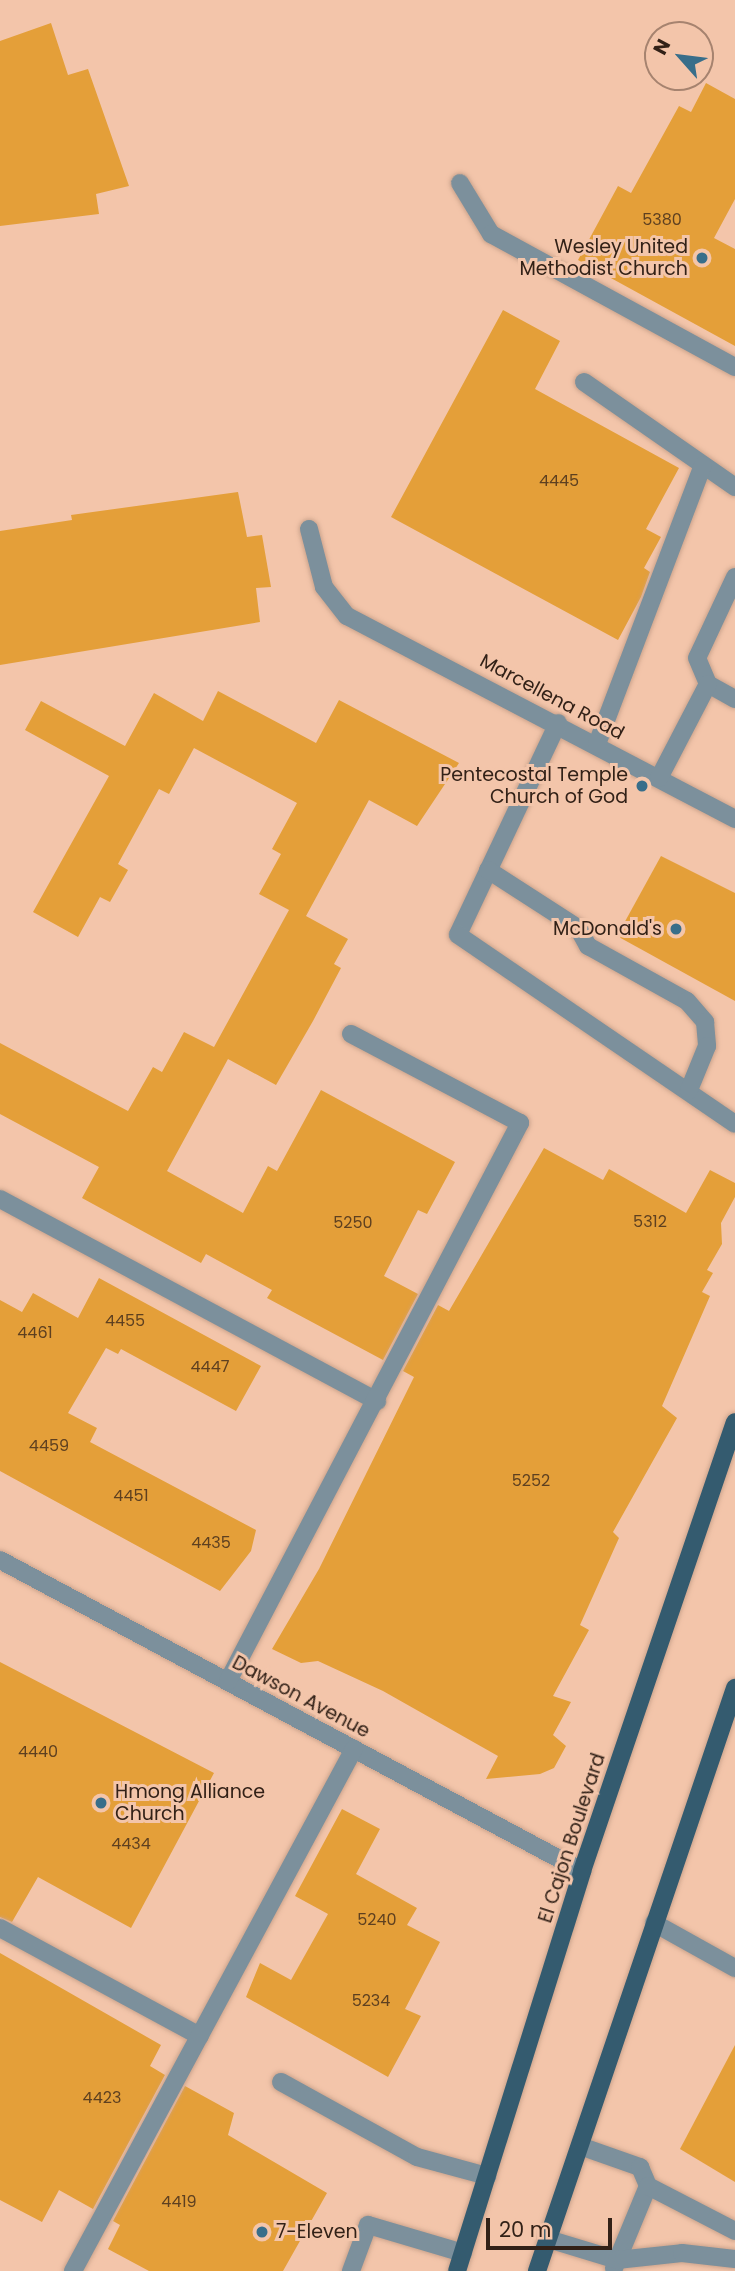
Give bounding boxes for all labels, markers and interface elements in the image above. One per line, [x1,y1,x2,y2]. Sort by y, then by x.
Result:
north arrow [644,21,714,91]
text: N [647,34,677,60]
house number: 5380 [642,210,682,230]
place label: Wesley United Methodist Church [519,236,688,280]
marker: Wesley United Methodist Church [694,250,710,266]
house number: 4445 [539,471,579,491]
street label: Marcellena Road [476,649,628,745]
place label: Pentecostal Temple Church of God [440,764,628,808]
marker: Pentecostal Temple Church of God [634,778,650,794]
place label: McDonald's [553,918,662,940]
marker: McDonald's [668,921,684,937]
house number: 5312 [633,1212,667,1232]
house number: 5250 [333,1213,373,1233]
house number: 4455 [105,1311,145,1331]
house number: 4461 [17,1323,53,1343]
house number: 4447 [191,1357,229,1377]
house number: 4459 [29,1436,69,1456]
house number: 5252 [512,1471,550,1491]
house number: 4451 [113,1486,149,1506]
house number: 4435 [191,1533,231,1553]
street label: Dawson Avenue [228,1651,374,1743]
house number: 4440 [18,1742,58,1762]
street label: El Cajon Boulevard [534,1750,610,1926]
place label: Hmong Alliance Church [115,1781,265,1825]
marker: Hmong Alliance Church [93,1795,109,1811]
house number: 4434 [111,1834,151,1854]
house number: 5240 [357,1910,397,1930]
house number: 5234 [352,1991,390,2011]
house number: 4423 [83,2088,121,2108]
house number: 4419 [161,2192,197,2212]
scale bar [490,2204,616,2248]
text: 20 m [499,2215,552,2244]
place label: 7-Eleven [276,2221,358,2243]
marker: 7-Eleven [254,2224,270,2240]

